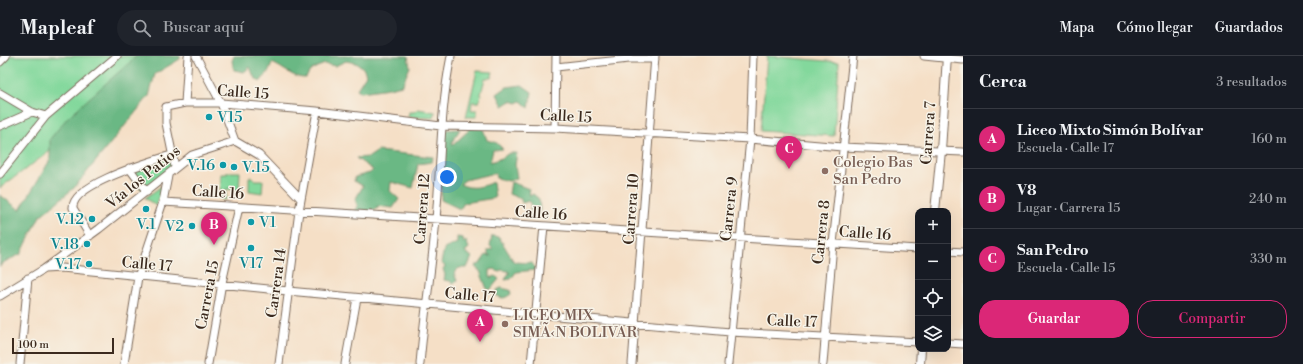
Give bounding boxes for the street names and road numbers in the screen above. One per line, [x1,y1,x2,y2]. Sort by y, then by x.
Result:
street label: Calle 15 [216,81,270,104]
street label: Carrera 7 [917,100,940,165]
street label: Calle 15 [539,106,593,127]
street label: Vía los Patios [101,142,184,214]
street label: Carrera 12 [411,173,434,245]
street label: Carrera 10 [620,173,643,245]
street label: Carrera 9 [717,176,742,242]
street label: Calle 16 [191,181,245,204]
street label: Carrera 8 [809,199,834,265]
street label: Calle 16 [514,202,568,225]
street label: Calle 16 [838,222,892,245]
street label: Carrera 14 [262,247,291,319]
street label: Calle 17 [121,253,173,276]
street label: Carrera 15 [191,259,224,331]
street label: Calle 17 [444,284,496,307]
street label: Calle 17 [766,311,818,332]

